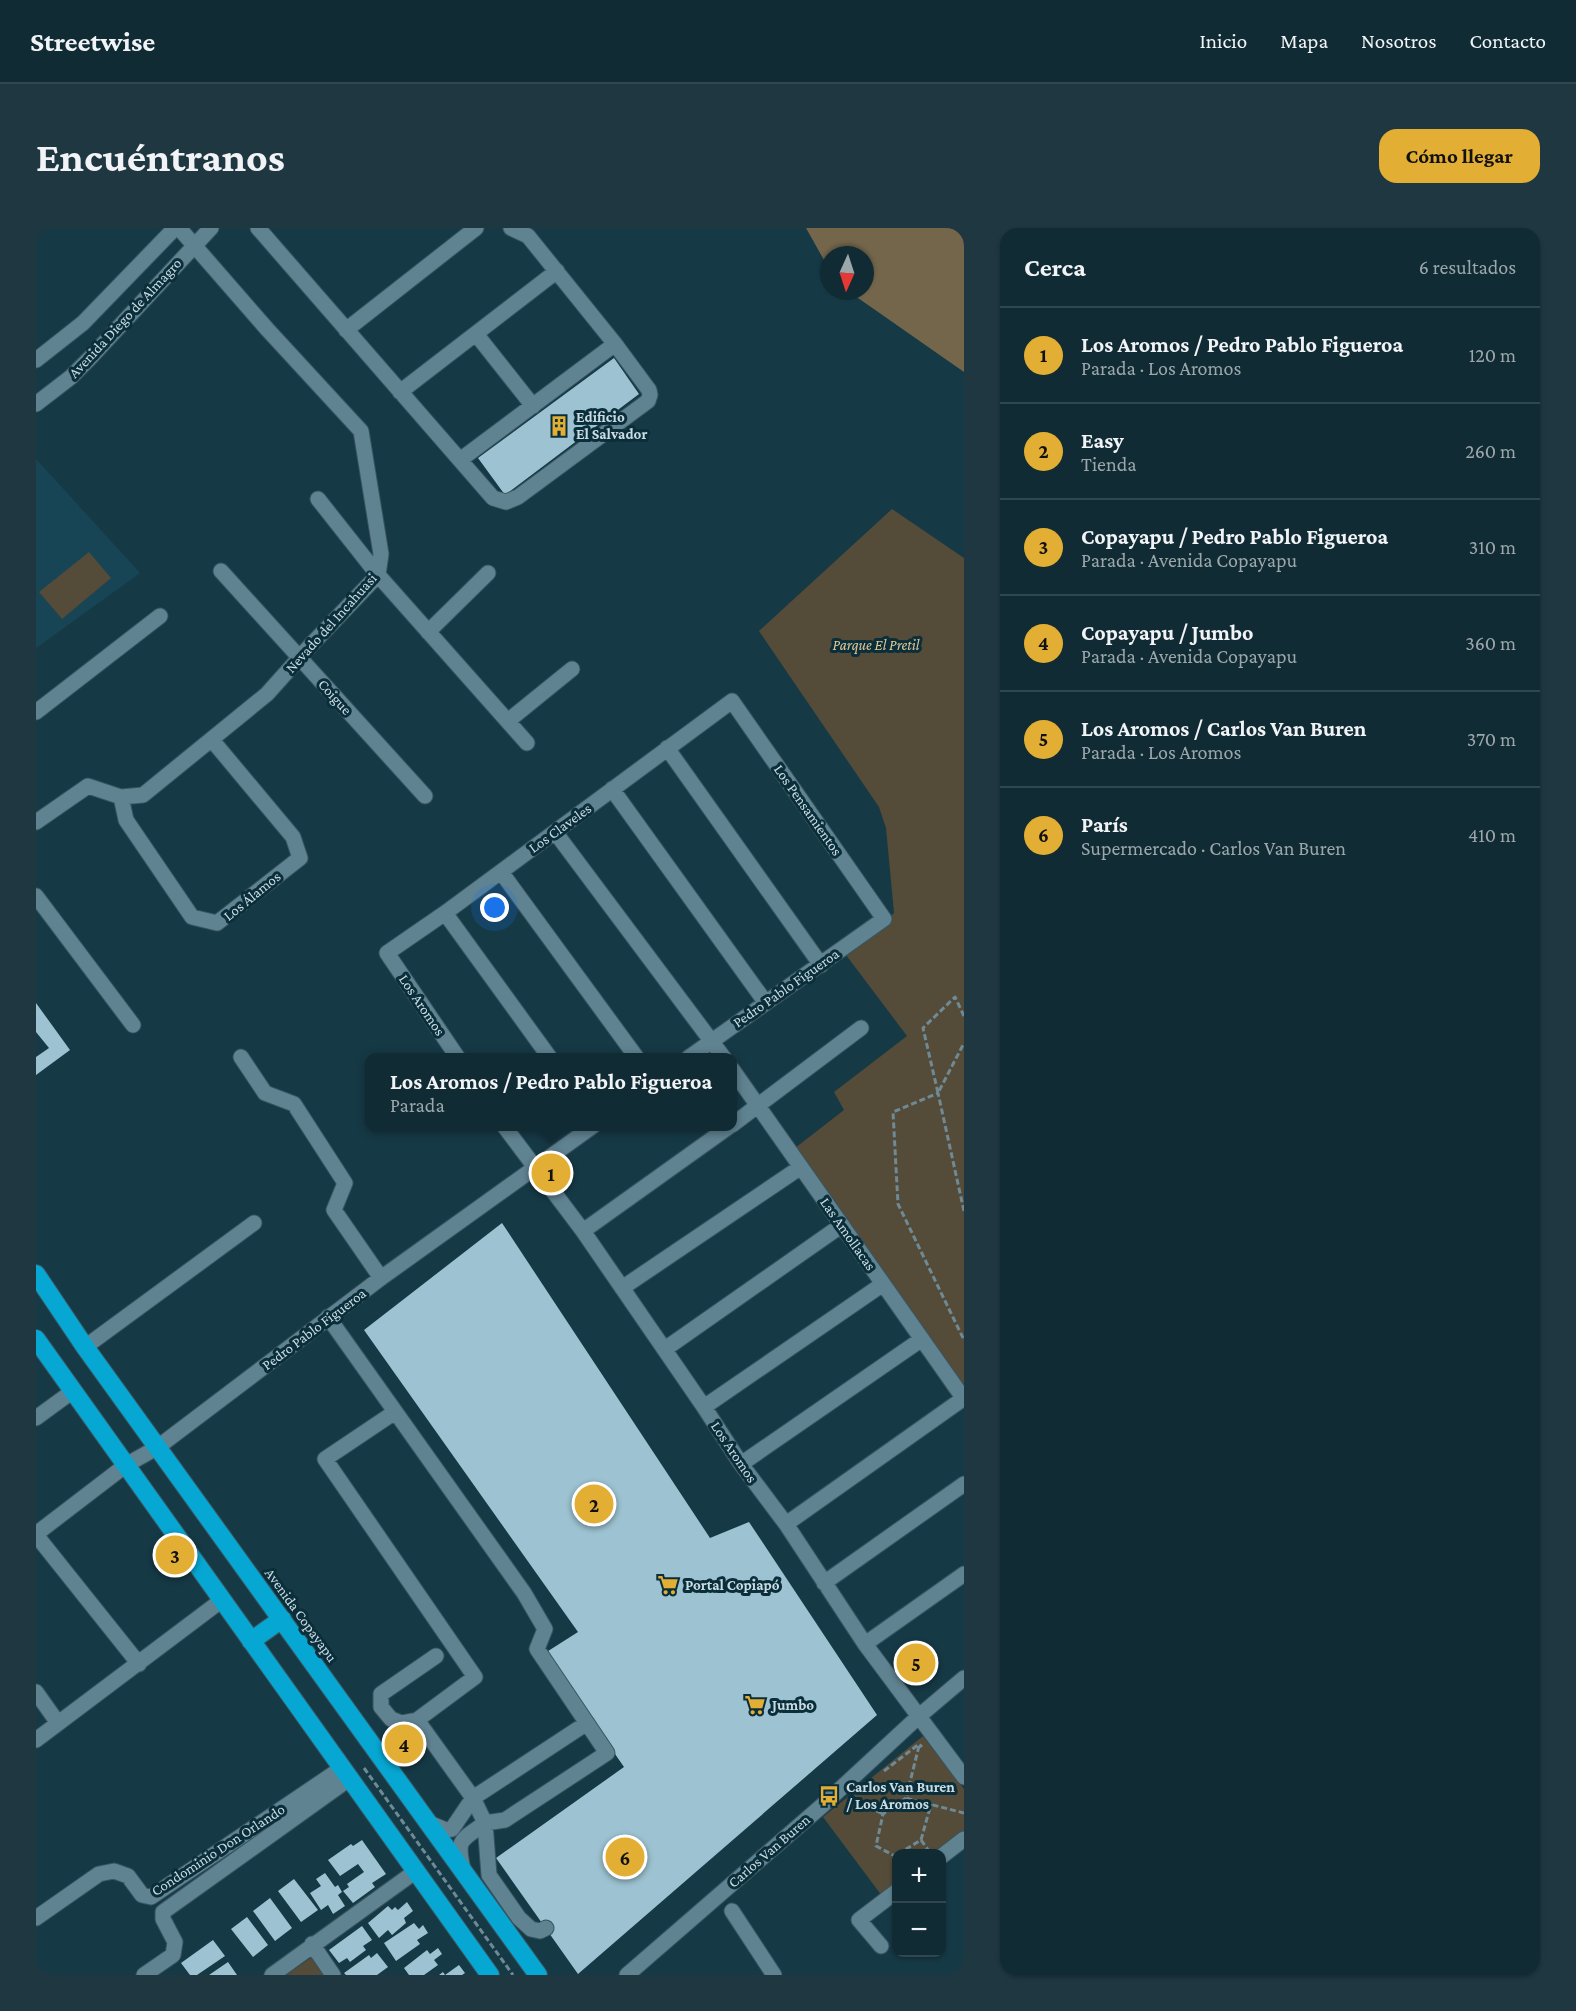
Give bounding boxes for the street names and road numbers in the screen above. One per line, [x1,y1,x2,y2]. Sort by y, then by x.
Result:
street label: Avenida Diego de Almagro [65,255,185,382]
street label: Nevado del Incahuasi [282,570,380,676]
street label: Coigue [314,676,355,719]
street label: Los Pensamientos [771,762,845,859]
street label: Los Claveles [526,800,594,856]
street label: Los Álamos [220,868,284,924]
street label: Pedro Pablo Figueroa [730,945,843,1031]
street label: Los Aromos [396,972,448,1039]
street label: Las Amollacas [817,1195,879,1274]
street label: Pedro Pablo Figueroa [259,1285,370,1374]
street label: Los Aromos [708,1419,760,1486]
street label: Avenida Copayapu [261,1565,340,1666]
street label: Condominio Don Orlando [148,1801,288,1899]
street label: Carlos Van Buren [725,1811,813,1891]

